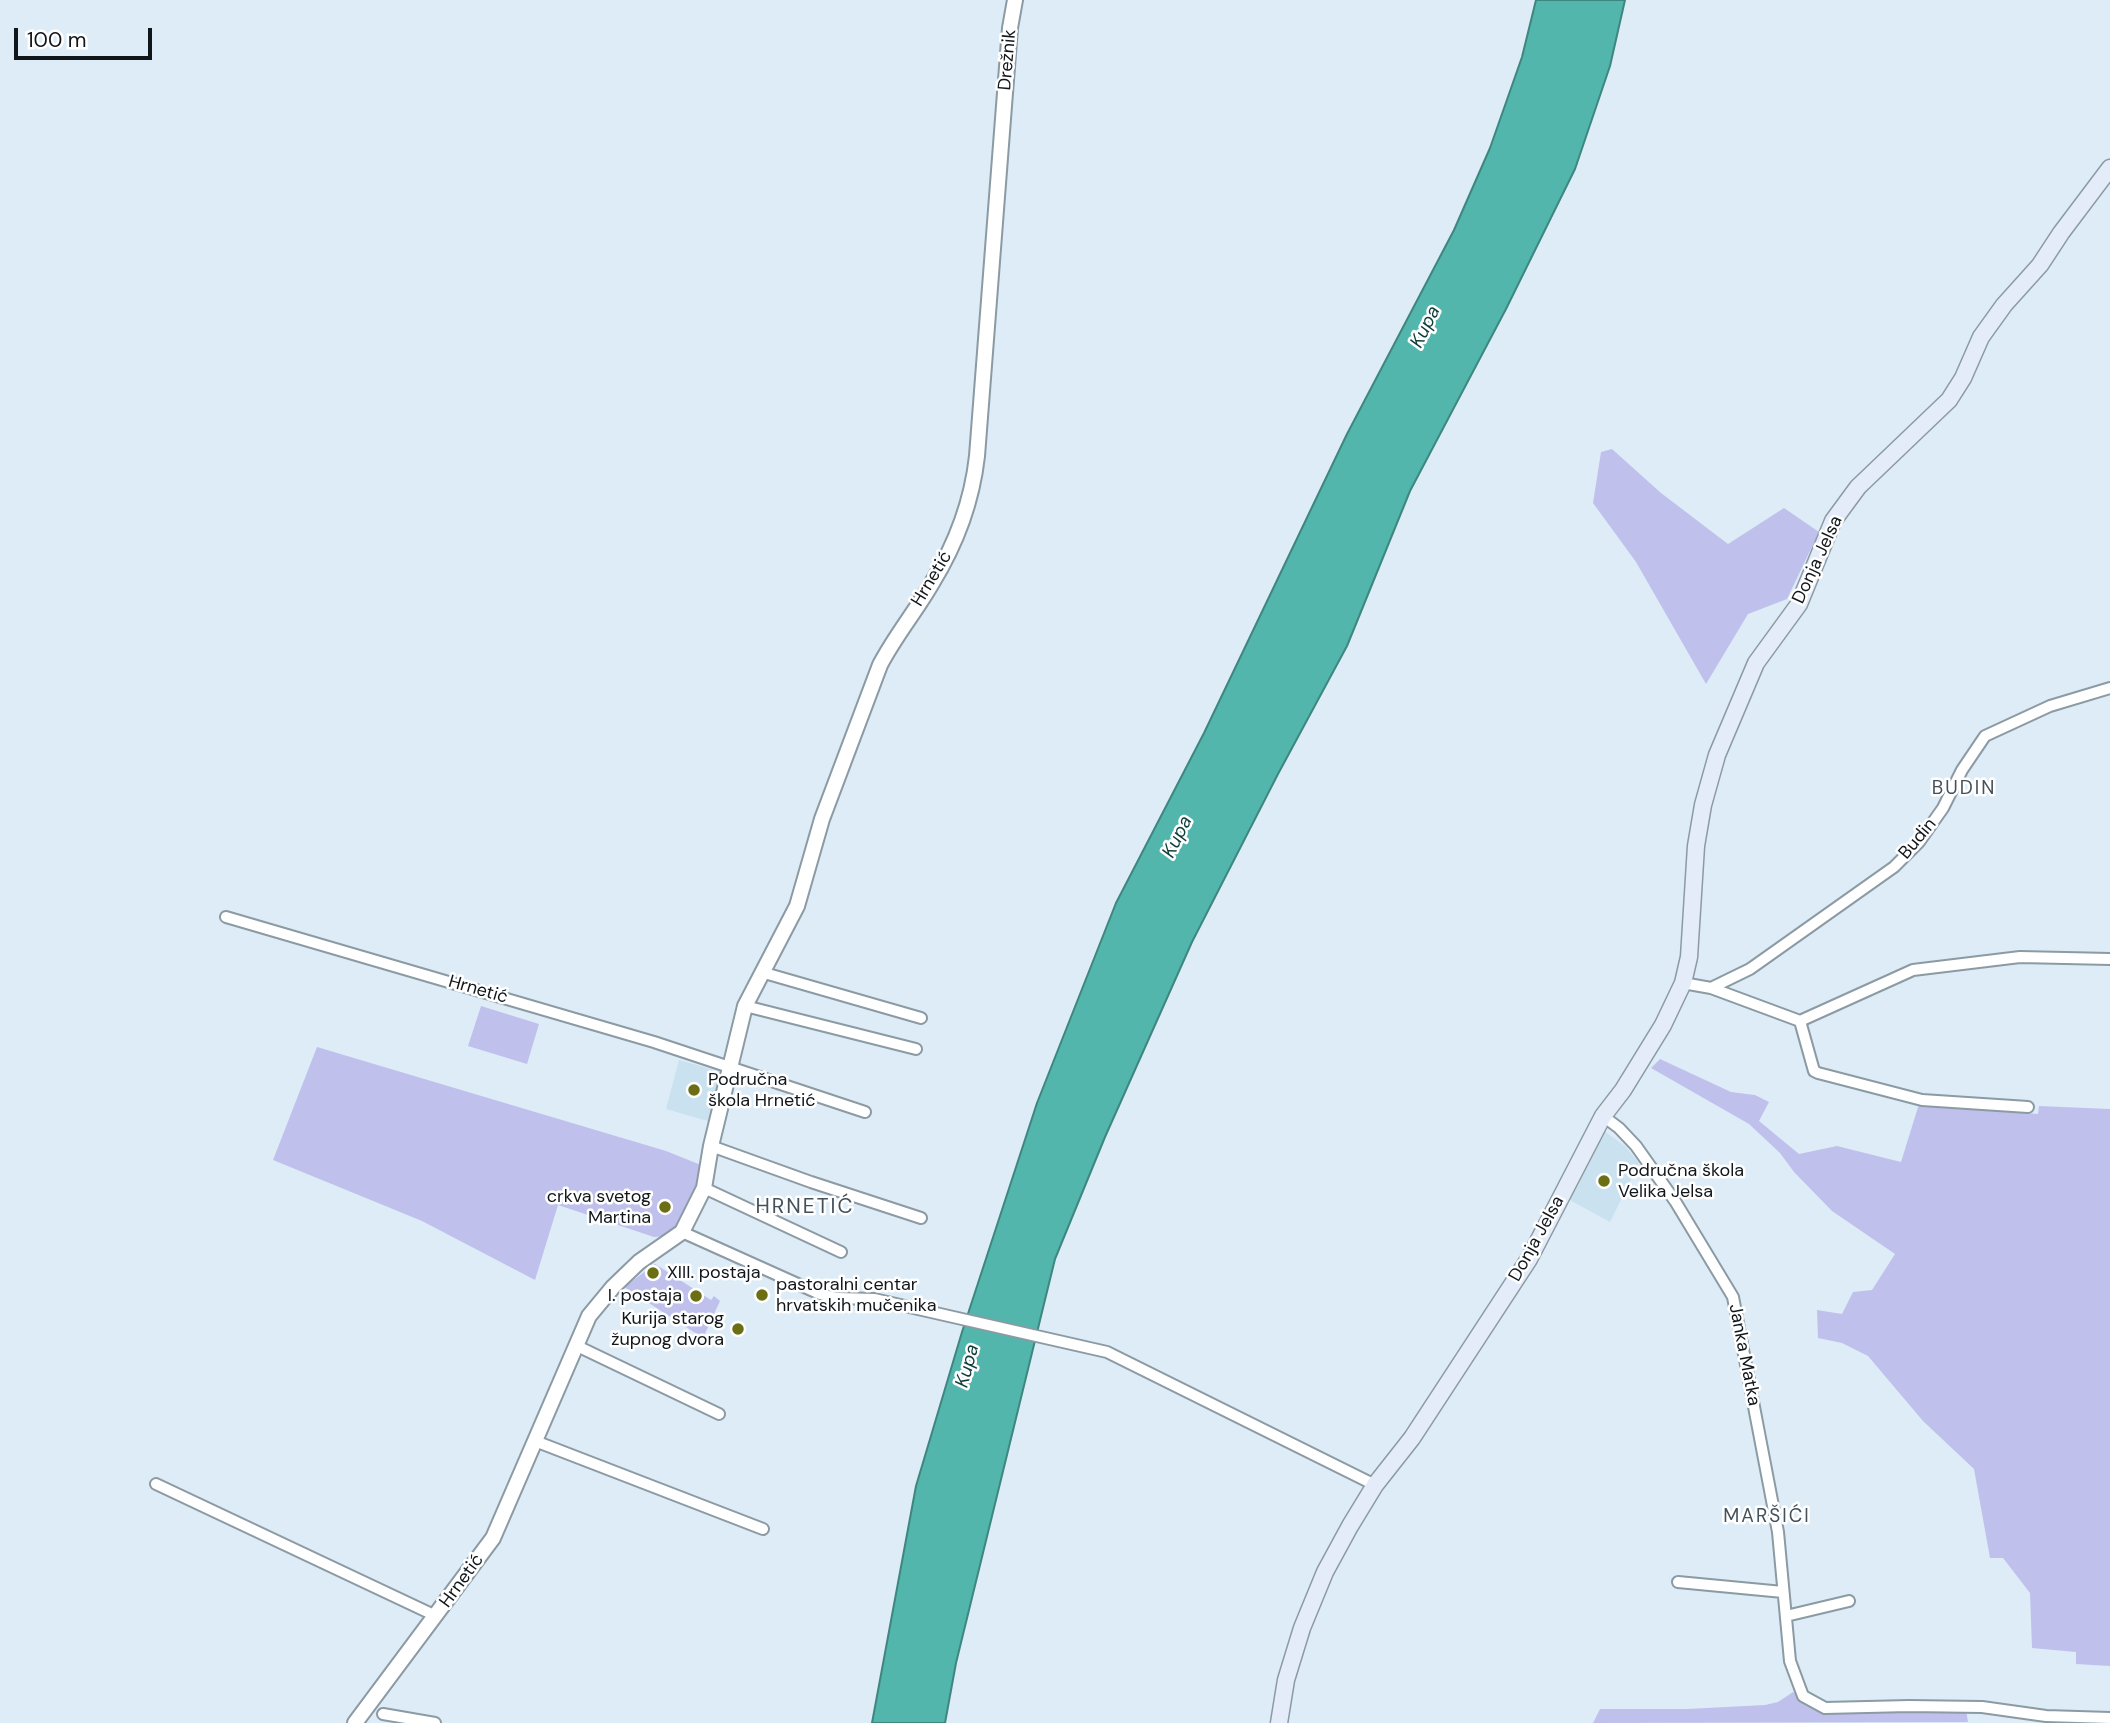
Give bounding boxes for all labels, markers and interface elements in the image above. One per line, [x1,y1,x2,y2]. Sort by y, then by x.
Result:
scale bar [18,14,156,58]
text: 100 m [27,26,87,54]
street label: Drežnik [995,29,1021,91]
water label: Kupa [1406,302,1446,352]
street label: Donja Jelsa [1788,513,1848,607]
street label: Hrnetić [907,547,957,611]
district label: BUDIN [1932,778,1996,800]
water label: Kupa [1158,812,1198,862]
street label: Budin [1895,814,1941,864]
street label: Hrnetić [446,971,510,1009]
place label: Područna škola Hrnetić [708,1069,816,1112]
marker: Područna škola Hrnetić [686,1082,702,1098]
place label: Područna škola Velika Jelsa [1618,1160,1744,1202]
marker: Područna škola Velika Jelsa [1596,1173,1612,1189]
place label: crkva svetog Martina [547,1186,651,1228]
street label: Donja Jelsa [1505,1192,1569,1286]
district label: HRNETIĆ [756,1194,854,1220]
marker: crkva svetog Martina [657,1199,673,1215]
place label: XIII. postaja [667,1262,760,1284]
marker: XIII. postaja [645,1265,661,1281]
place label: pastoralni centar hrvatskih mučenika [776,1274,937,1316]
place label: I. postaja [608,1285,682,1307]
marker: pastoralni centar hrvatskih mučenika [754,1287,770,1303]
marker: I. postaja [688,1288,704,1304]
street label: Janka Matka [1724,1302,1764,1408]
place label: Kurija starog župnog dvora [611,1308,724,1350]
marker: Kurija starog župnog dvora [730,1321,746,1337]
water label: Kupa [951,1342,985,1390]
district label: MARŠIĆI [1724,1506,1810,1528]
street label: Hrnetić [435,1550,489,1612]

